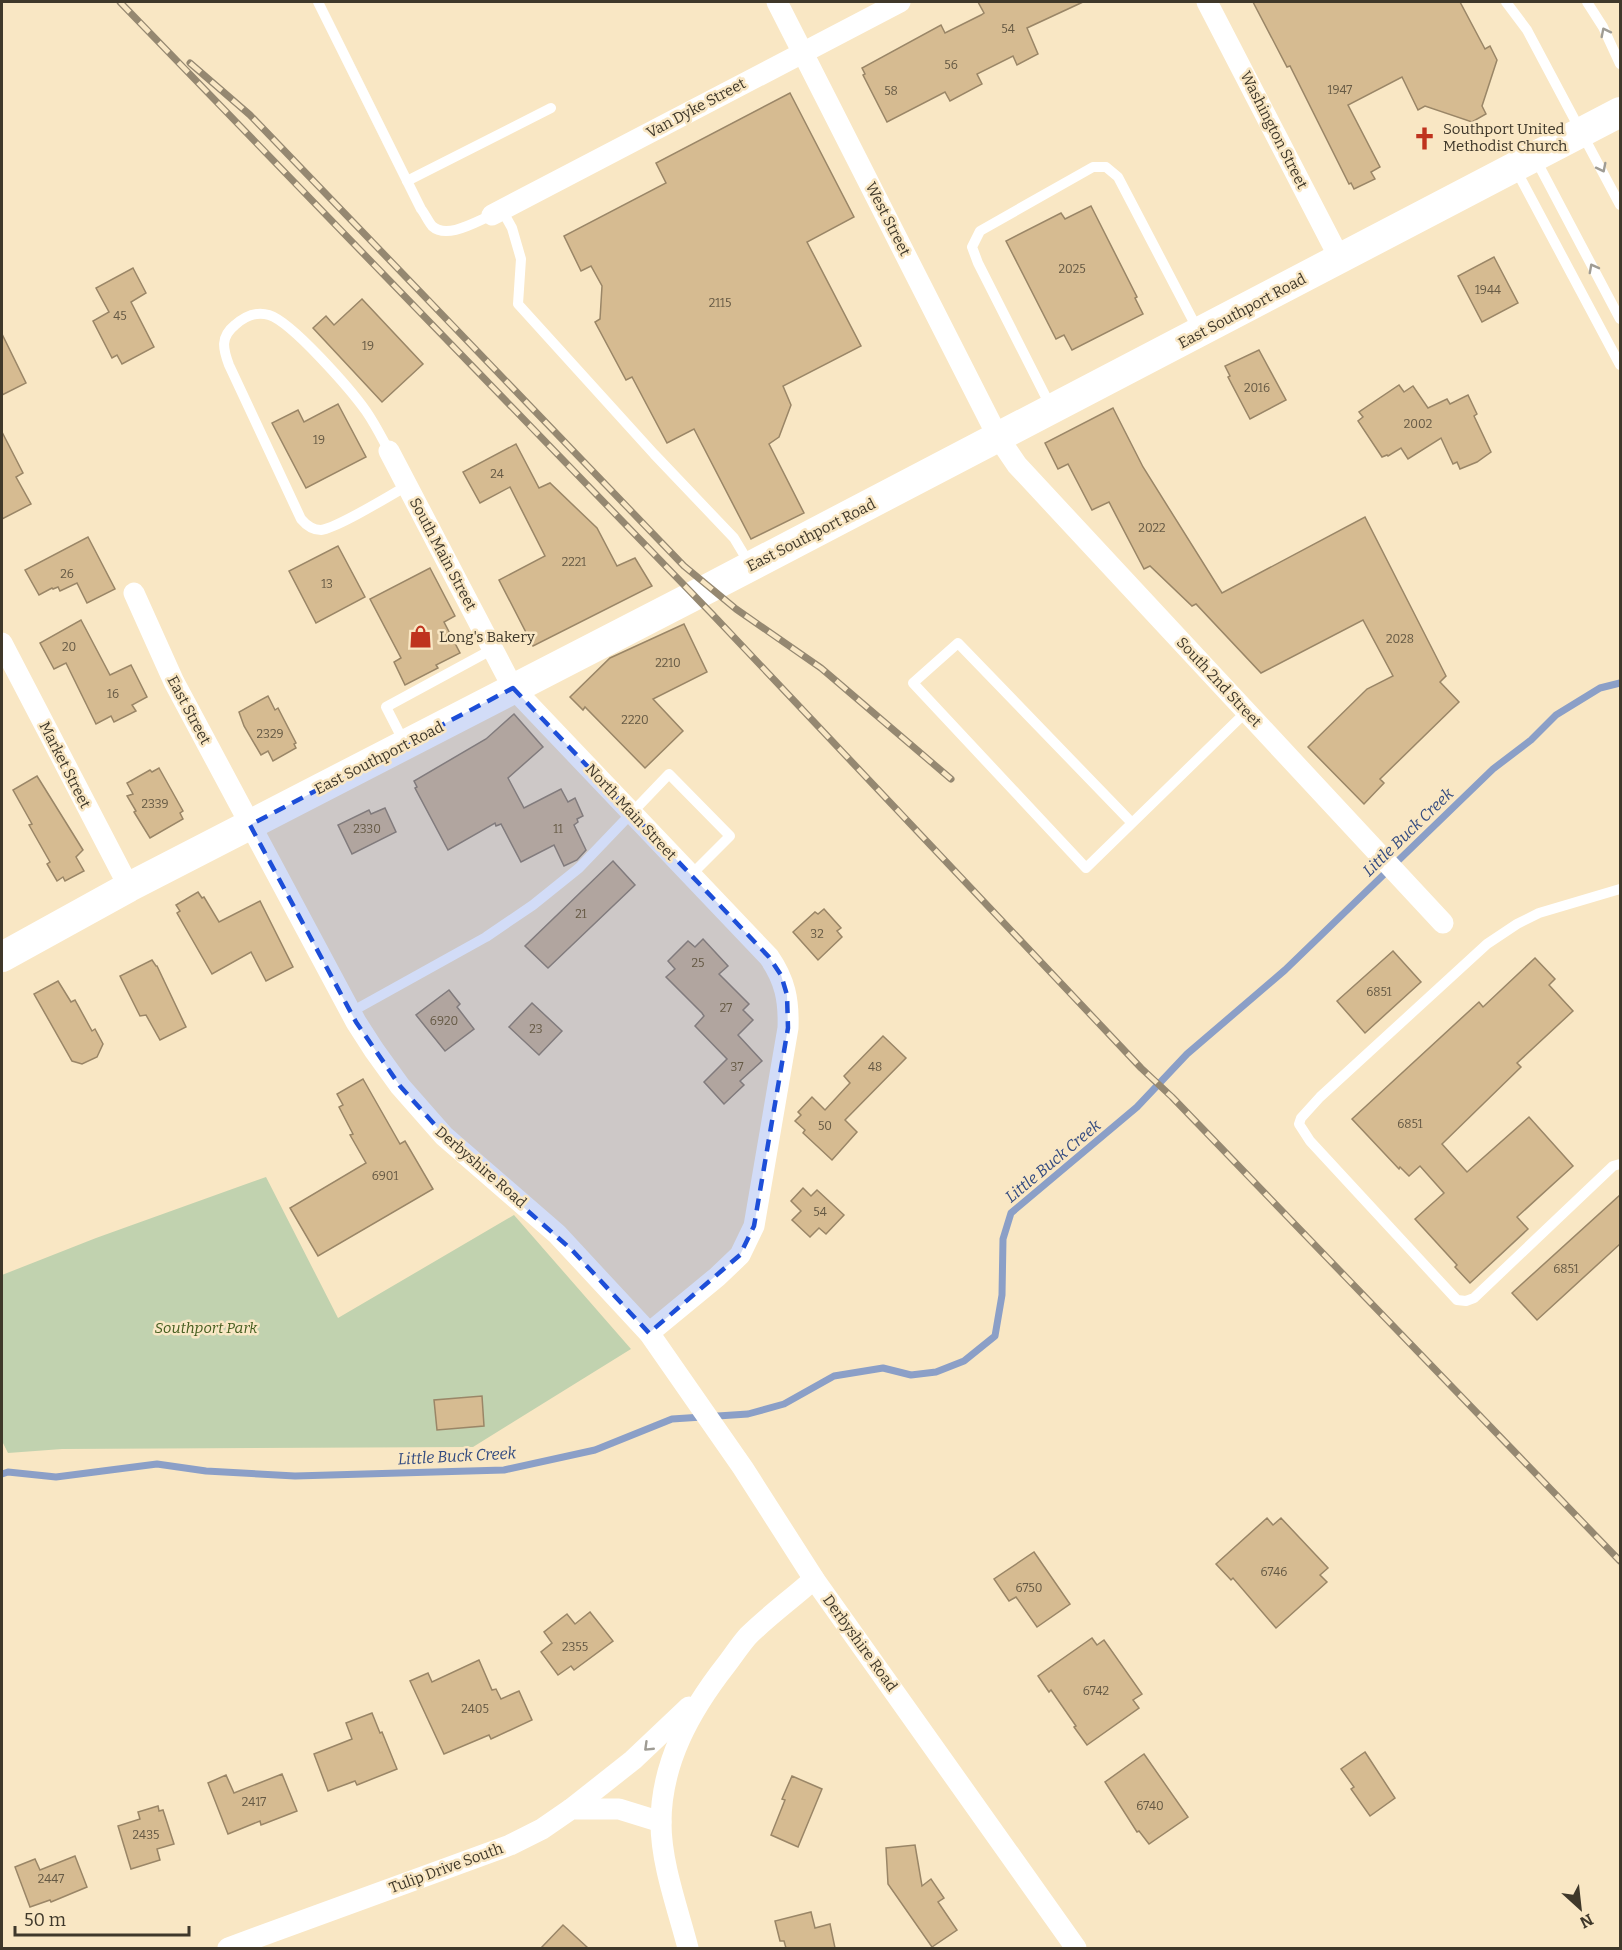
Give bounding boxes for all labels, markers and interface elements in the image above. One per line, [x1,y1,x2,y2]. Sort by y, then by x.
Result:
house number: 54 [1001,22,1015,36]
one-way arrow [1601,28,1612,38]
house number: 56 [944,58,958,72]
street label: Washington Street [1237,68,1312,192]
street label: Van Dyke Street [643,74,749,142]
house number: 1947 [1328,83,1352,97]
house number: 58 [884,84,898,98]
place label: Southport United Methodist Church [1443,120,1568,155]
church icon: Southport United Methodist Church [1412,125,1438,151]
one-way arrow [1595,162,1606,173]
street label: West Street [862,179,915,259]
house number: 2025 [1058,262,1086,276]
one-way arrow [1589,263,1600,274]
street label: East Southport Road [1175,270,1309,352]
house number: 1944 [1475,283,1501,297]
house number: 2115 [709,296,731,310]
house number: 45 [113,309,127,323]
house number: 19 [362,339,374,353]
house number: 2016 [1244,381,1270,395]
house number: 2002 [1404,417,1432,431]
house number: 19 [313,433,325,447]
house number: 24 [490,467,504,481]
street label: South Main Street [406,495,481,614]
street label: East Southport Road [744,495,878,575]
house number: 2022 [1138,521,1166,535]
house number: 2221 [562,555,586,569]
house number: 26 [60,567,74,581]
house number: 13 [321,577,333,591]
shop icon: Long's Bakery [408,624,434,650]
place label: Long's Bakery [439,628,535,646]
house number: 2028 [1386,632,1414,646]
street label: South 2nd Street [1173,633,1266,731]
house number: 20 [62,640,76,654]
house number: 2210 [655,656,681,670]
street label: East Street [163,673,215,748]
house number: 16 [107,687,119,701]
house number: 2220 [621,713,649,727]
street label: East Southport Road [312,718,446,798]
street label: Market Street [35,719,95,812]
house number: 2329 [257,727,283,741]
street label: North Main Street [582,760,681,864]
water label: Little Buck Creek [1359,784,1457,880]
house number: 2339 [141,797,169,811]
house number: 2330 [353,822,381,836]
house number: 11 [553,822,563,836]
house number: 21 [575,907,587,921]
house number: 32 [810,927,824,941]
house number: 25 [692,956,704,970]
house number: 6851 [1366,985,1392,999]
house number: 27 [720,1001,732,1015]
house number: 6920 [430,1014,458,1028]
house number: 23 [529,1022,543,1036]
house number: 37 [731,1060,743,1074]
house number: 48 [868,1060,882,1074]
water label: Little Buck Creek [1001,1115,1105,1206]
house number: 6851 [1397,1117,1423,1131]
house number: 50 [818,1119,832,1133]
street label: Derbyshire Road [432,1123,530,1212]
house number: 6901 [372,1169,398,1183]
house number: 54 [813,1205,827,1219]
house number: 6851 [1553,1262,1579,1276]
park label: Southport Park [155,1319,258,1337]
water label: Little Buck Creek [397,1443,517,1469]
house number: 6746 [1261,1565,1287,1579]
house number: 6750 [1016,1581,1042,1595]
street label: Derbyshire Road [819,1591,901,1695]
house number: 2355 [562,1640,588,1654]
house number: 6742 [1083,1684,1109,1698]
house number: 2405 [461,1702,489,1716]
one-way arrow [644,1739,655,1750]
house number: 2417 [242,1795,266,1809]
house number: 6740 [1136,1799,1164,1813]
house number: 2435 [133,1828,159,1842]
street label: Tulip Drive South [387,1839,506,1897]
house number: 2447 [38,1872,64,1886]
north arrow [1550,1878,1610,1938]
scale bar [15,1899,189,1937]
text: 50 m [24,1909,66,1931]
text: N [1577,1910,1596,1932]

